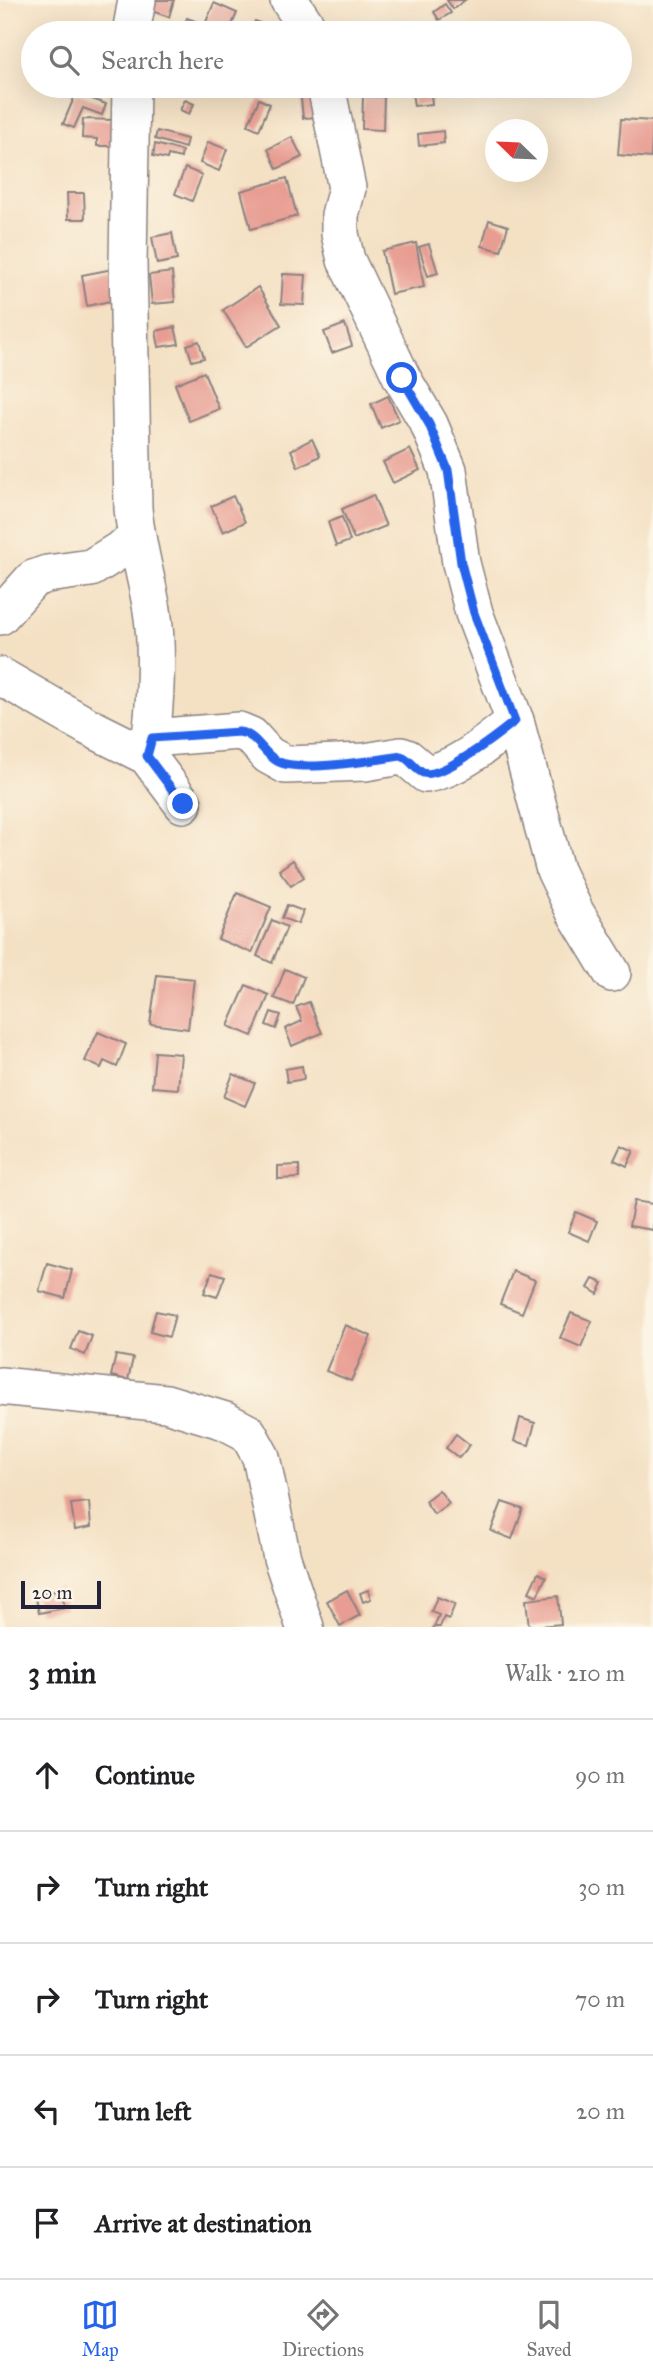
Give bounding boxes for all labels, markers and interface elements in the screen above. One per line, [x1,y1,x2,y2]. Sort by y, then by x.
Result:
search box [21,21,632,98]
icon: search [45,41,83,79]
text: Search here [101,44,224,76]
north arrow [485,119,548,182]
route start [386,362,417,393]
route end [167,788,198,819]
scale bar [21,1578,102,1610]
text: 20 m [32,1581,73,1604]
text: 3 min [28,1655,96,1691]
text: Walk · 210 m [505,1659,625,1687]
icon: ahead [28,1756,66,1794]
text: Continue [95,1759,195,1791]
text: 90 m [575,1761,625,1789]
icon: right [28,1868,66,1906]
text: Turn right [95,1871,208,1903]
text: 30 m [578,1873,625,1901]
icon: right [28,1980,66,2018]
text: Turn right [95,1983,208,2015]
text: 70 m [575,1985,625,2013]
icon: left [28,2092,66,2130]
text: Turn left [95,2095,191,2127]
text: 20 m [576,2097,625,2125]
icon: arrive [28,2204,66,2242]
text: Arrive at destination [95,2207,312,2239]
tab: Map [81,2296,119,2361]
tab: Directions [282,2296,364,2361]
tab: Saved [527,2296,572,2361]

